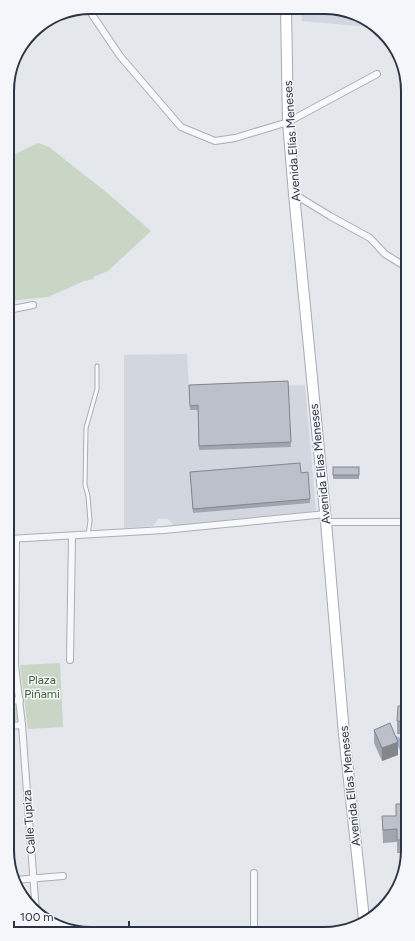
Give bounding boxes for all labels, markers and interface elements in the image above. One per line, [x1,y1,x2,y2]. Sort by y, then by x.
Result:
street label: Avenida Elías Meneses [281,80,303,202]
street label: Avenida Elías Meneses [307,403,333,525]
park label: Plaza Piñami [24,673,60,701]
street label: Avenida Elías Meneses [337,725,363,847]
street label: Calle Tupiza [20,789,38,855]
scale bar [14,903,129,929]
text: 100 m [20,910,54,924]

